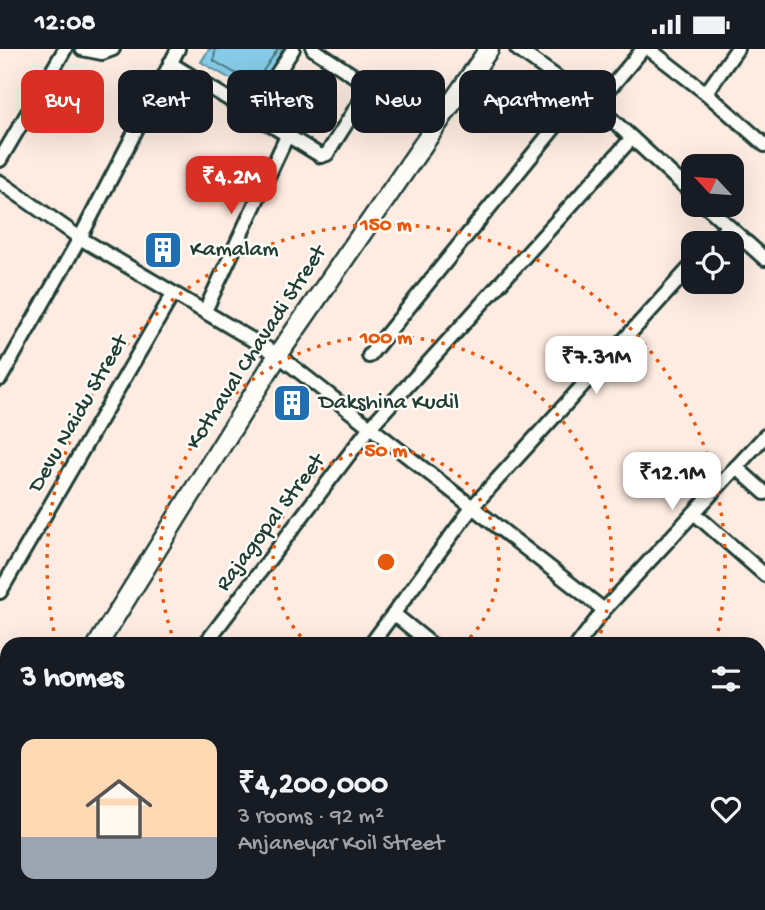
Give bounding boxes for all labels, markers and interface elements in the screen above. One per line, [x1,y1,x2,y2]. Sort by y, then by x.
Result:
text: 12:08 [35,9,95,40]
chip: Buy [21,70,104,133]
chip: Rent [118,70,213,133]
chip: Filters [227,70,337,133]
chip: New [351,70,445,133]
chip: Apartment [459,70,616,133]
north arrow [681,154,744,217]
map controls [681,154,744,294]
pin: ₹4.2M [182,157,280,216]
text: ₹4.2M [202,165,260,192]
text: 150 m [359,214,412,239]
building icon: Kamalam [142,229,184,271]
button: locate [681,231,744,294]
place label: Kamalam [190,237,279,264]
street label: Kothaval Chavadi Street [181,239,334,455]
text: 100 m [359,327,412,352]
street label: Devu Naidu Street [22,329,136,499]
pin: ₹7.31M [539,337,653,396]
text: ₹7.31M [561,345,631,372]
building icon: Dakshina Kudil [271,382,313,424]
place label: Dakshina Kudil [317,390,459,417]
text: 50 m [365,440,408,465]
street label: Rajagopal Street [210,448,332,597]
pin: ₹12.1M [615,453,729,512]
text: ₹12.1M [639,461,705,488]
centre of rings [374,550,398,574]
icon: filters [707,660,745,698]
text: 3 homes [21,662,123,697]
icon: home [77,767,161,851]
text: ₹4,200,000 [238,769,388,804]
icon: heart [707,790,745,828]
text: 3 rooms · 92 m² [238,804,384,831]
text: Anjaneyar Koil Street [238,831,444,858]

